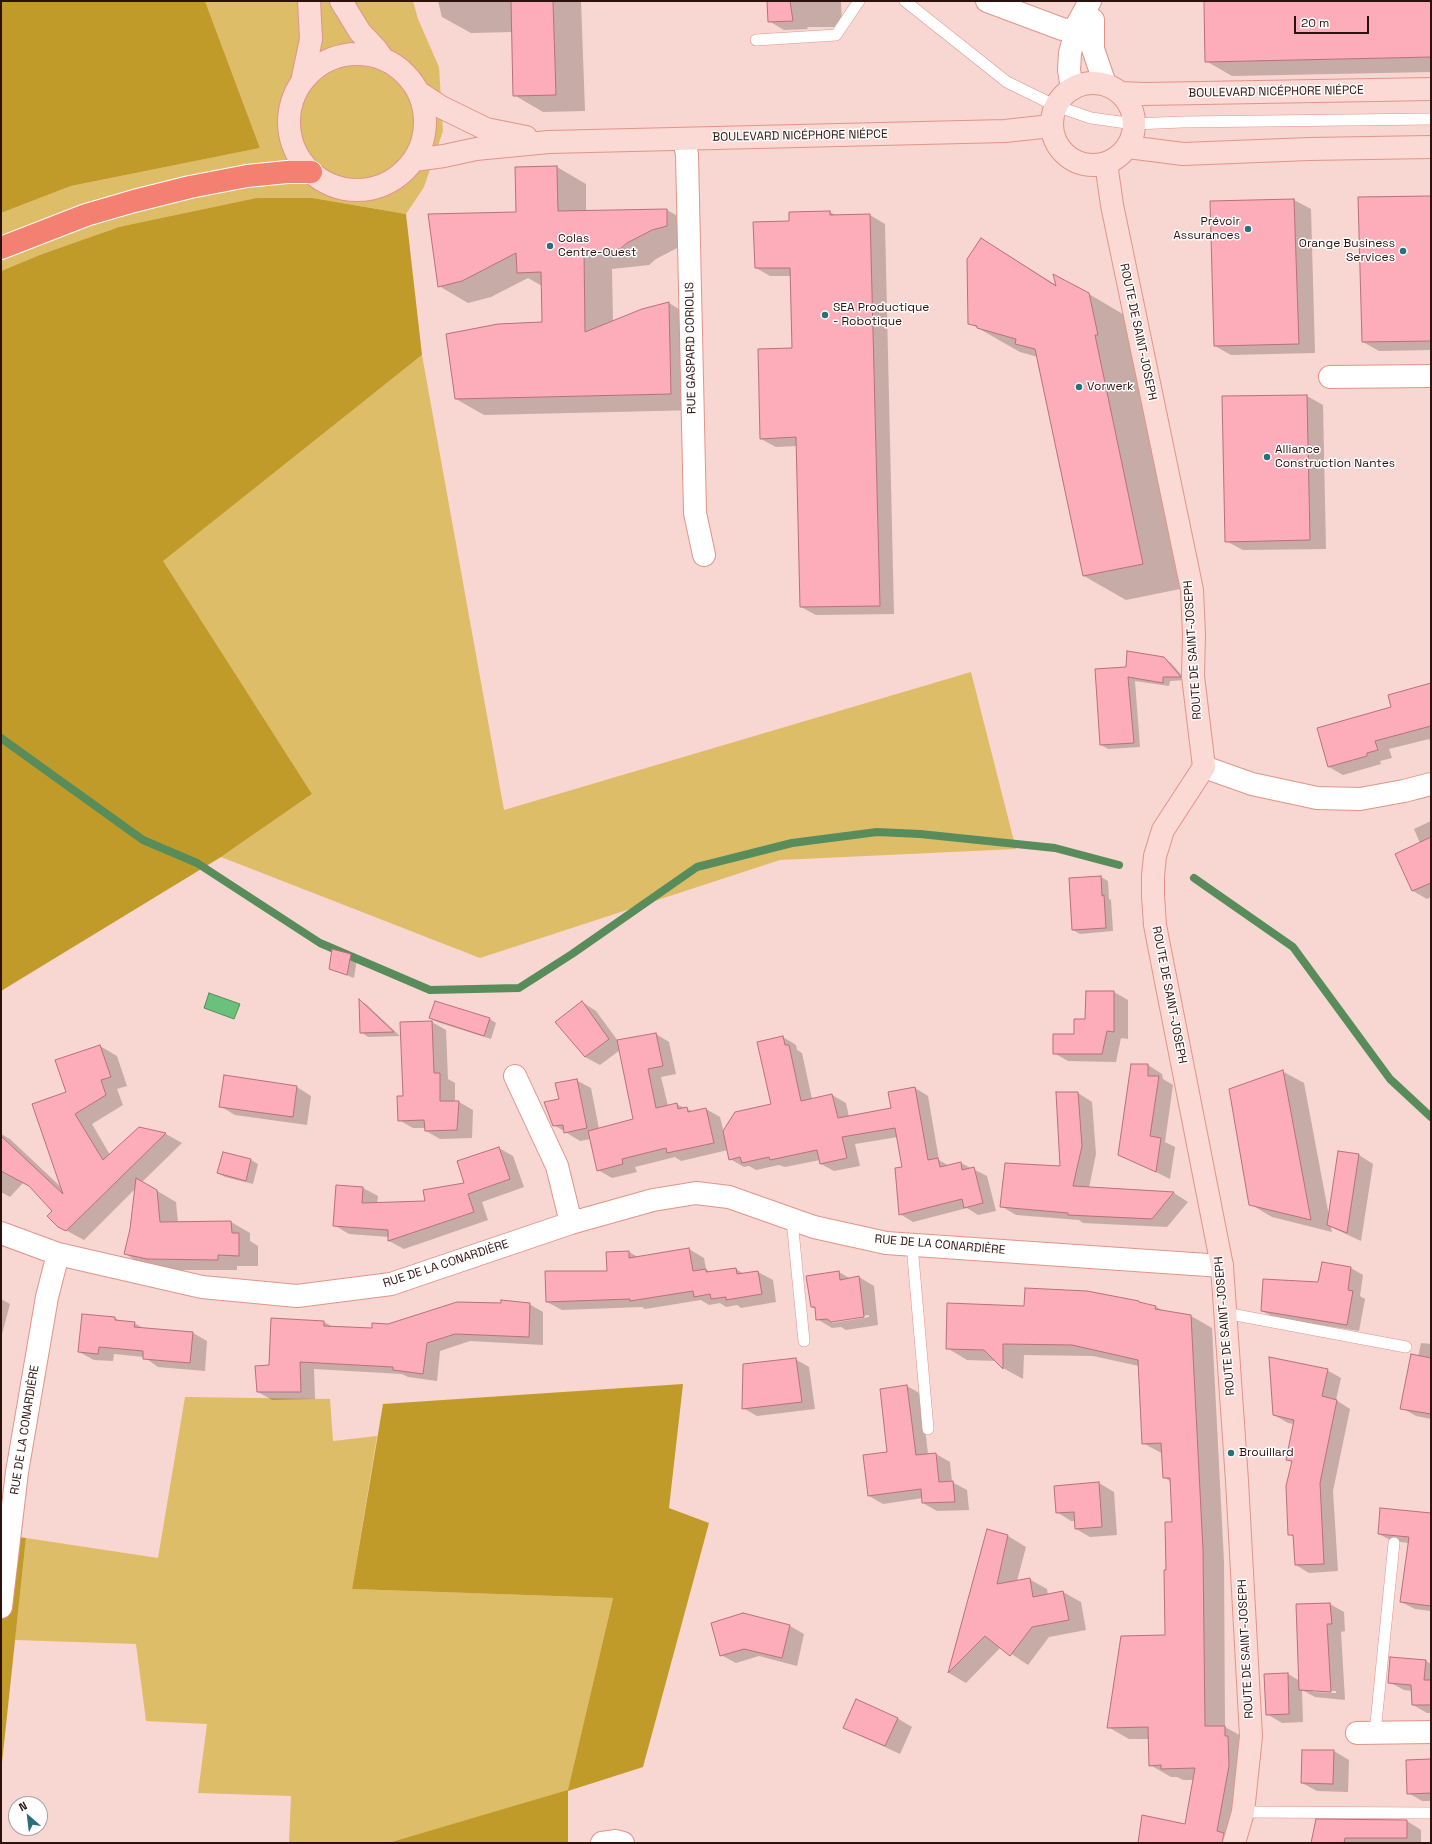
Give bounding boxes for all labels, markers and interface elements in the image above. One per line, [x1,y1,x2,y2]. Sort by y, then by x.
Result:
scale bar [1296,8,1371,34]
text: 20 m [1301,15,1329,31]
street label: BOULEVARD NICÉPHORE NIÉPCE [1188,83,1364,101]
street label: BOULEVARD NICÉPHORE NIÉPCE [712,127,888,145]
place label: Prévoir Assurances [1173,215,1240,243]
marker: Prévoir Assurances [1243,224,1253,234]
place label: Colas Centre-Ouest [558,232,637,260]
place label: Orange Business Services [1299,237,1395,265]
marker: Colas Centre-Ouest [545,241,555,251]
marker: Orange Business Services [1398,246,1408,256]
street label: ROUTE DE SAINT-JOSEPH [1116,262,1160,402]
street label: RUE GASPARD CORIOLIS [683,282,699,414]
place label: SEA Productique - Robotique [833,301,929,329]
marker: SEA Productique - Robotique [820,310,830,320]
place label: Vorwerk [1087,380,1134,394]
marker: Vorwerk [1074,382,1084,392]
place label: Alliance Construction Nantes [1275,443,1395,471]
marker: Alliance Construction Nantes [1262,452,1272,462]
street label: ROUTE DE SAINT-JOSEPH [1181,580,1205,720]
street label: ROUTE DE SAINT-JOSEPH [1149,925,1189,1065]
street label: RUE DE LA CONARDIÈRE [874,1232,1006,1258]
street label: RUE DE LA CONARDIÈRE [381,1237,511,1291]
street label: ROUTE DE SAINT-JOSEPH [1212,1256,1238,1396]
street label: RUE DE LA CONARDIÈRE [8,1364,42,1496]
place label: Brouillard [1239,1446,1294,1460]
marker: Brouillard [1226,1448,1236,1458]
street label: ROUTE DE SAINT-JOSEPH [1235,1579,1257,1719]
north arrow [8,1796,48,1836]
text: N [16,1798,29,1814]

